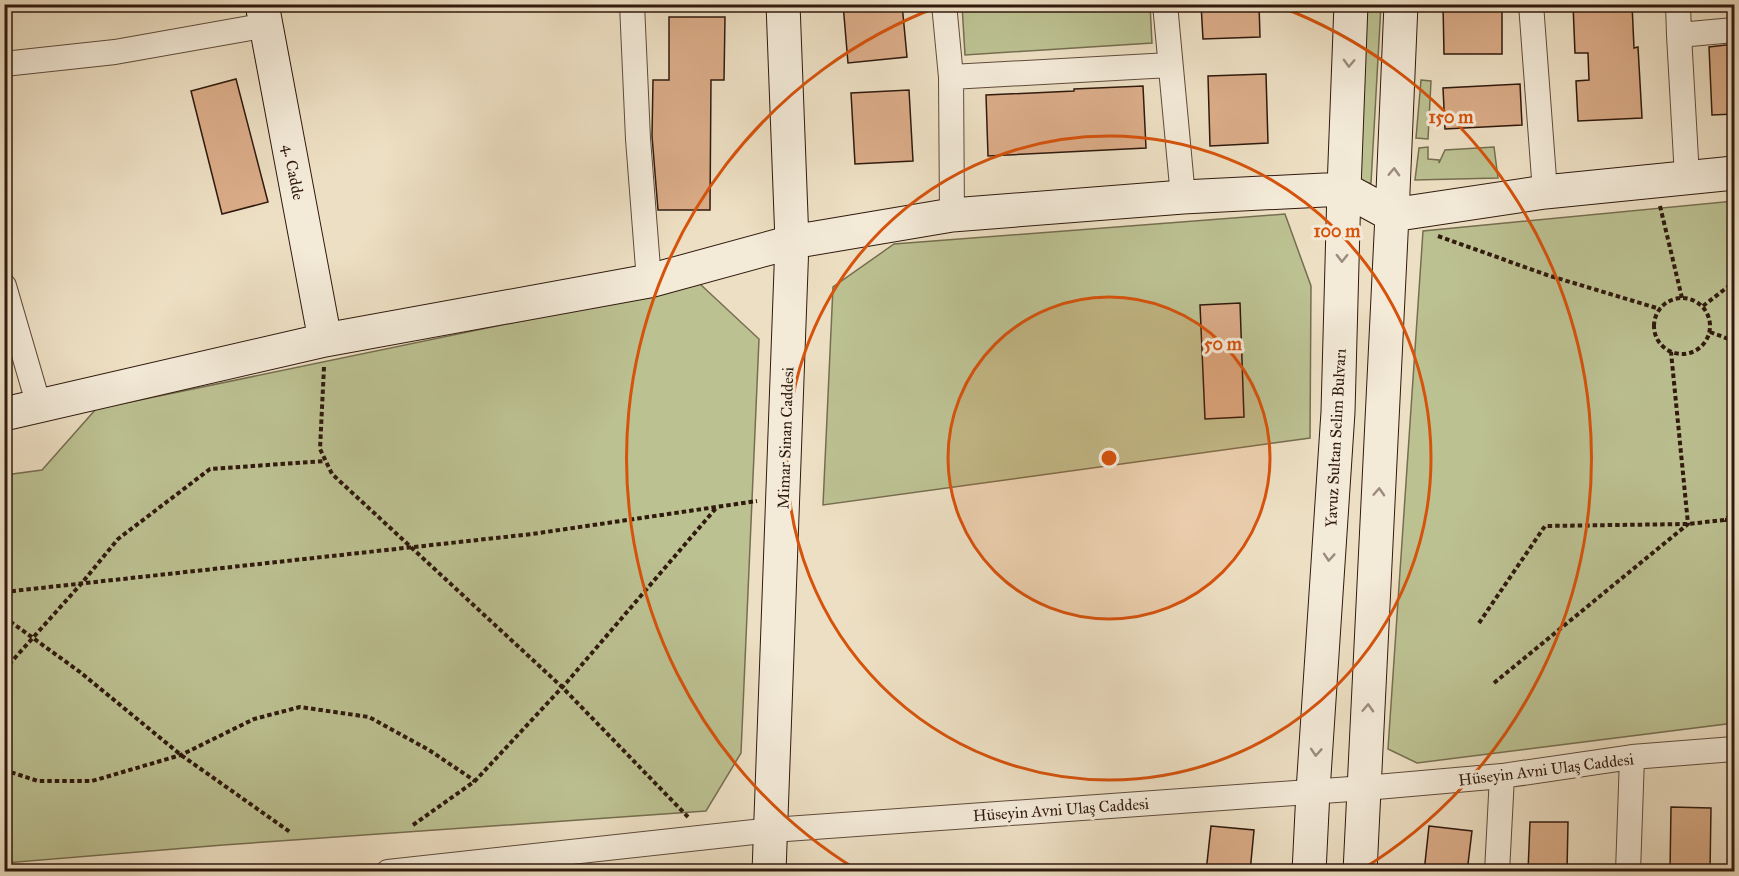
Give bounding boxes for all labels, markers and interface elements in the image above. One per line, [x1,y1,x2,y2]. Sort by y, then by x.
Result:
one-way arrow [1342,58,1355,67]
text: 150 m [1429,106,1474,128]
street label: 4. Cadde [279,143,308,202]
one-way arrow [1388,167,1401,176]
text: 100 m [1314,220,1361,242]
one-way arrow [1336,253,1348,262]
text: 50 m [1204,333,1243,355]
street label: Yavuz Sultan Selim Bulvarı [1321,348,1350,528]
street label: Mimar Sinan Caddesi [774,366,797,509]
centre of rings [1099,448,1119,468]
one-way arrow [1372,488,1385,497]
one-way arrow [1322,553,1335,562]
one-way arrow [1362,704,1375,713]
one-way arrow [1309,748,1322,757]
street label: Hüseyin Avni Ulaş Caddesi [1457,749,1635,790]
street label: Hüseyin Avni Ulaş Caddesi [972,794,1150,825]

